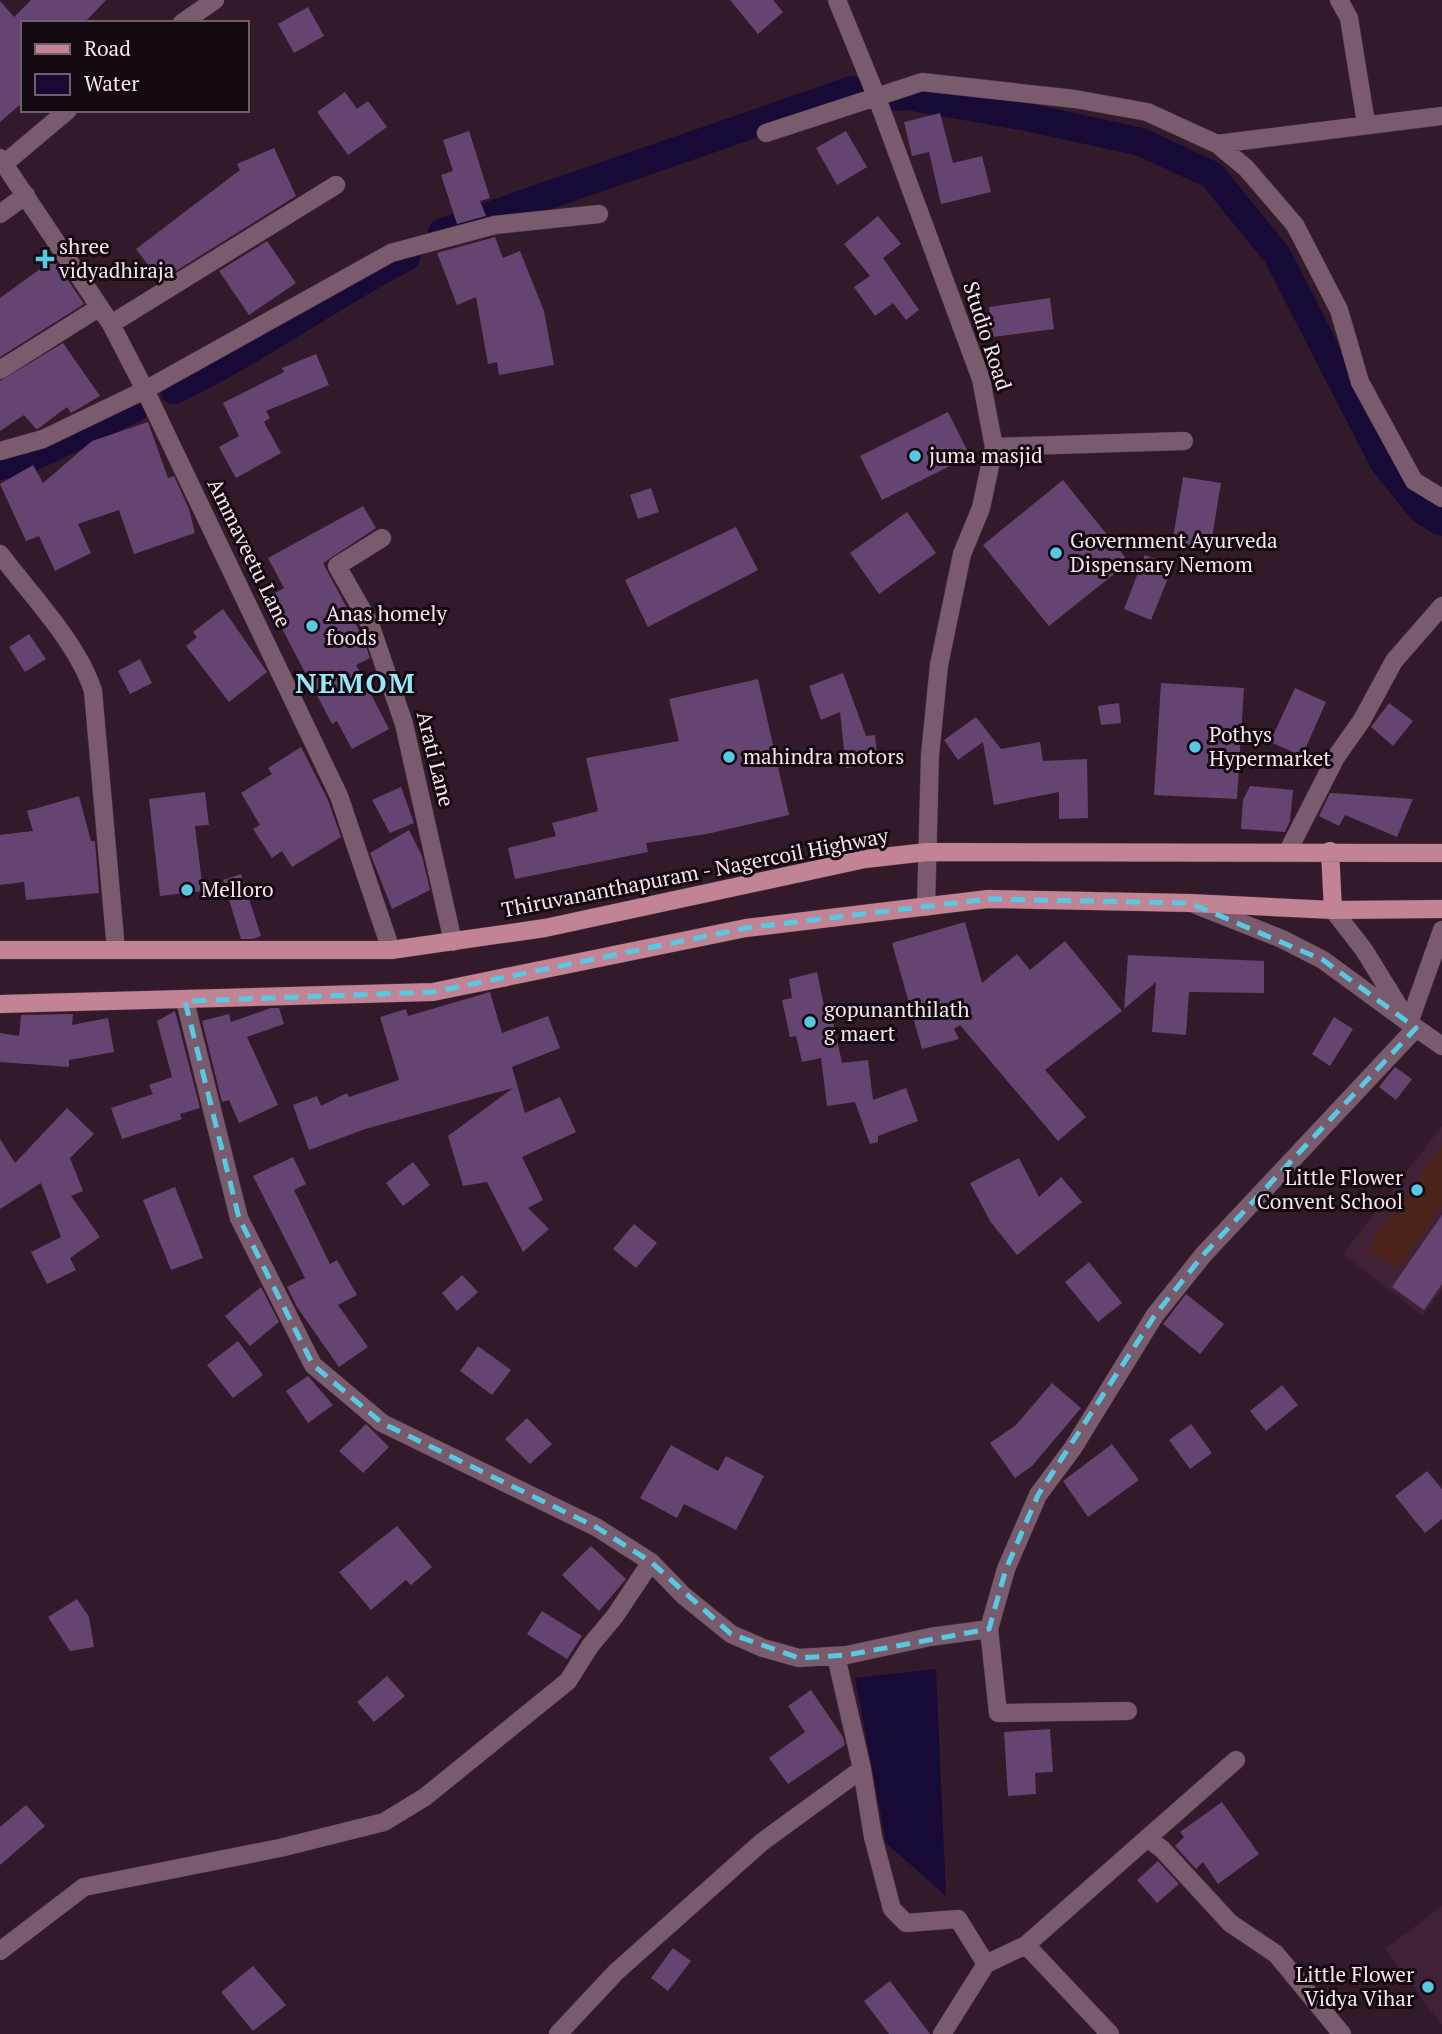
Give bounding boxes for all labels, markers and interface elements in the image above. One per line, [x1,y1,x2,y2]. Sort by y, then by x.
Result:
legend [21,21,248,112]
text: Road [84,34,131,62]
text: Water [84,69,139,97]
place label: shree vidyadhiraja [58,232,175,284]
marker: shree vidyadhiraja [37,251,53,267]
street label: Studio Road [957,278,1019,394]
place label: juma masjid [929,441,1043,469]
marker: juma masjid [907,448,923,464]
street label: Ammaveetu Lane [202,473,298,632]
place label: Government Ayurveda Dispensary Nemom [1070,526,1278,578]
marker: Government Ayurveda Dispensary Nemom [1048,545,1064,561]
place label: Anas homely foods [326,599,448,651]
marker: Anas homely foods [304,618,320,634]
district label: NEMOM [295,664,417,701]
street label: Arati Lane [411,708,461,809]
place label: Pothys Hypermarket [1209,720,1331,772]
marker: Pothys Hypermarket [1187,739,1203,755]
place label: mahindra motors [743,742,904,770]
marker: mahindra motors [721,749,737,765]
street label: Thiruvananthapuram - Nagercoil Highway [499,821,891,923]
place label: Melloro [201,875,274,903]
marker: Melloro [179,882,195,898]
place label: gopunanthilath g maert [824,995,970,1047]
marker: gopunanthilath g maert [802,1014,818,1030]
place label: Little Flower Convent School [1257,1163,1403,1215]
marker: Little Flower Convent School [1409,1182,1425,1198]
place label: Little Flower Vidya Vihar [1296,1960,1414,2012]
marker: Little Flower Vidya Vihar [1420,1979,1436,1995]

